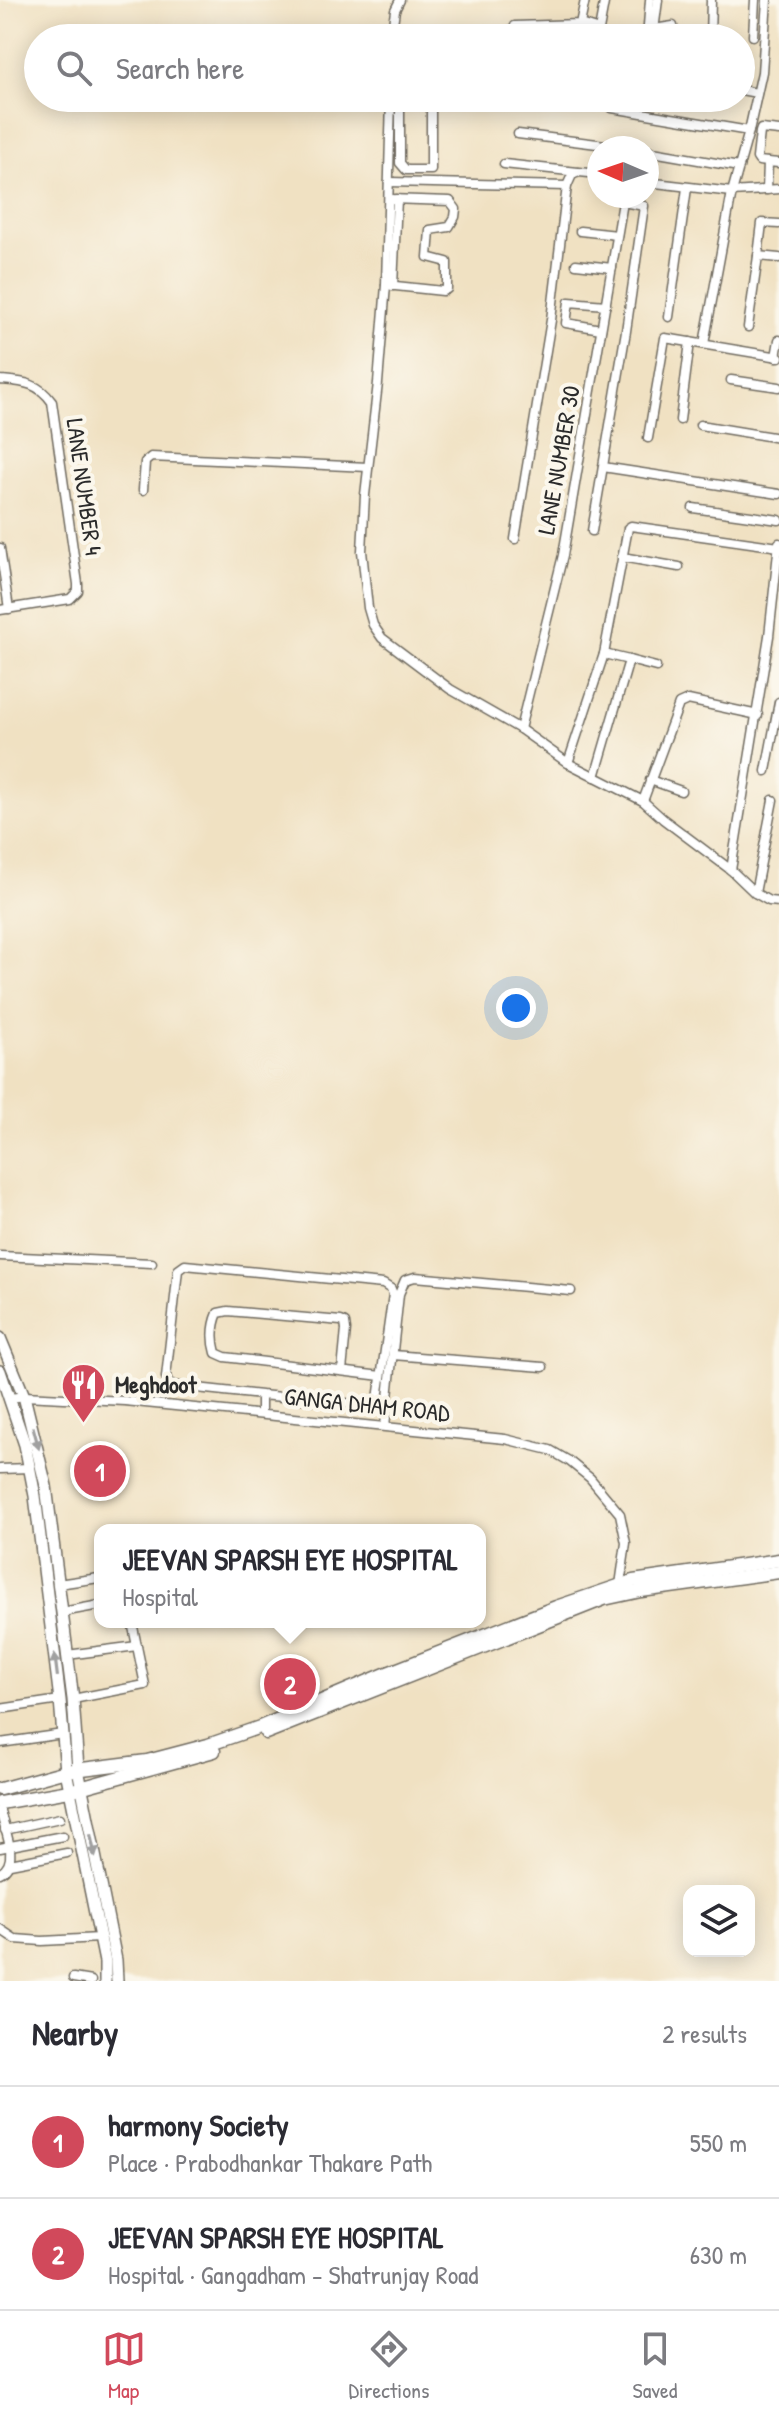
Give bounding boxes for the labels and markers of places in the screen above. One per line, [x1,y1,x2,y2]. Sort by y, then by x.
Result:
restaurant icon: Meghdoot [60,1361,108,1424]
place label: Meghdoot [115,1368,197,1401]
pin: 1 [74,1441,126,1501]
pin: 2 [264,1654,316,1714]

